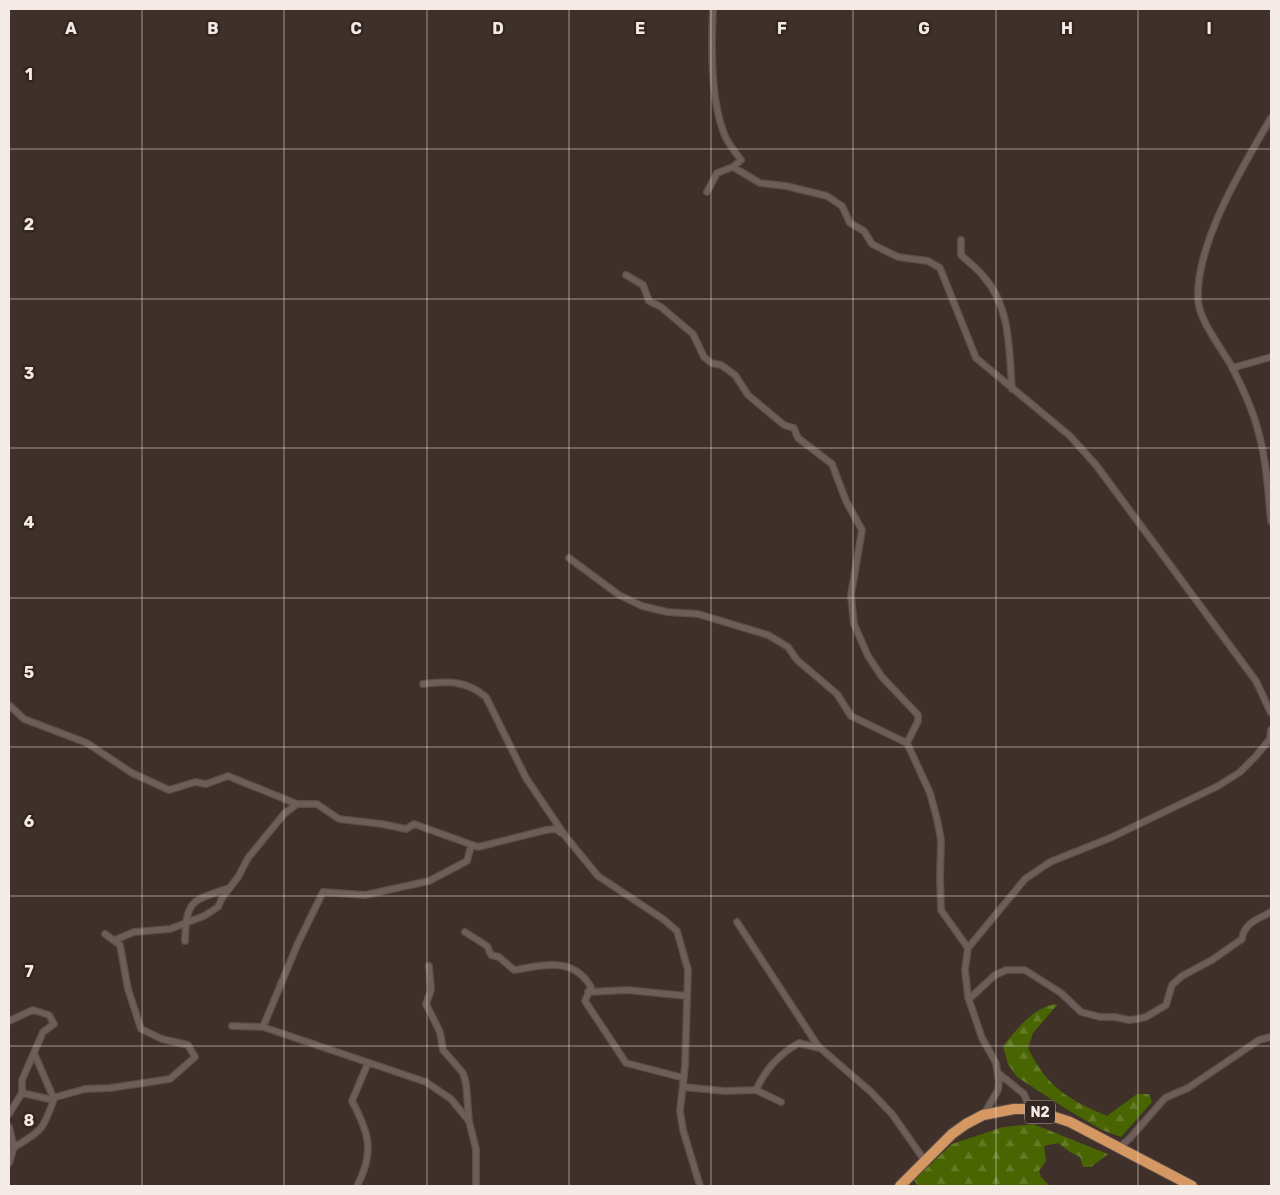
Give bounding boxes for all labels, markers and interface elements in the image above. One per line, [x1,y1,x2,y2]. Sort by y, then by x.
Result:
text: A [65,19,77,38]
text: B [207,19,219,38]
text: C [350,19,362,38]
text: D [492,19,504,38]
text: E [635,19,645,38]
text: F [777,19,787,38]
text: G [918,19,930,38]
text: H [1061,19,1073,38]
text: I [1206,19,1212,38]
text: 1 [25,65,33,84]
text: 2 [24,215,34,234]
text: 3 [24,364,34,383]
text: 4 [24,513,35,532]
text: 5 [24,663,34,682]
text: 6 [24,812,34,831]
text: 7 [24,962,34,981]
road number: N2 [1025,1100,1055,1124]
text: 8 [24,1111,35,1130]

